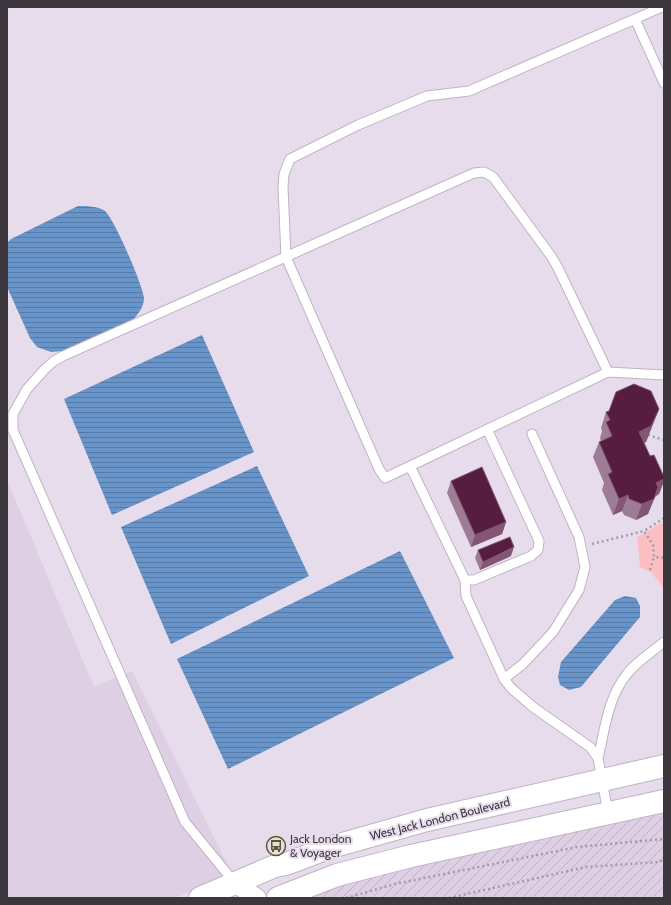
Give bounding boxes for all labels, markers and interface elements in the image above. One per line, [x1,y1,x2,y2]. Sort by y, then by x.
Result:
street label: West Jack London Boulevard [368,794,511,843]
place label: Jack London & Voyager [289,831,352,860]
bus stop icon: Jack London & Voyager [265,835,287,857]

